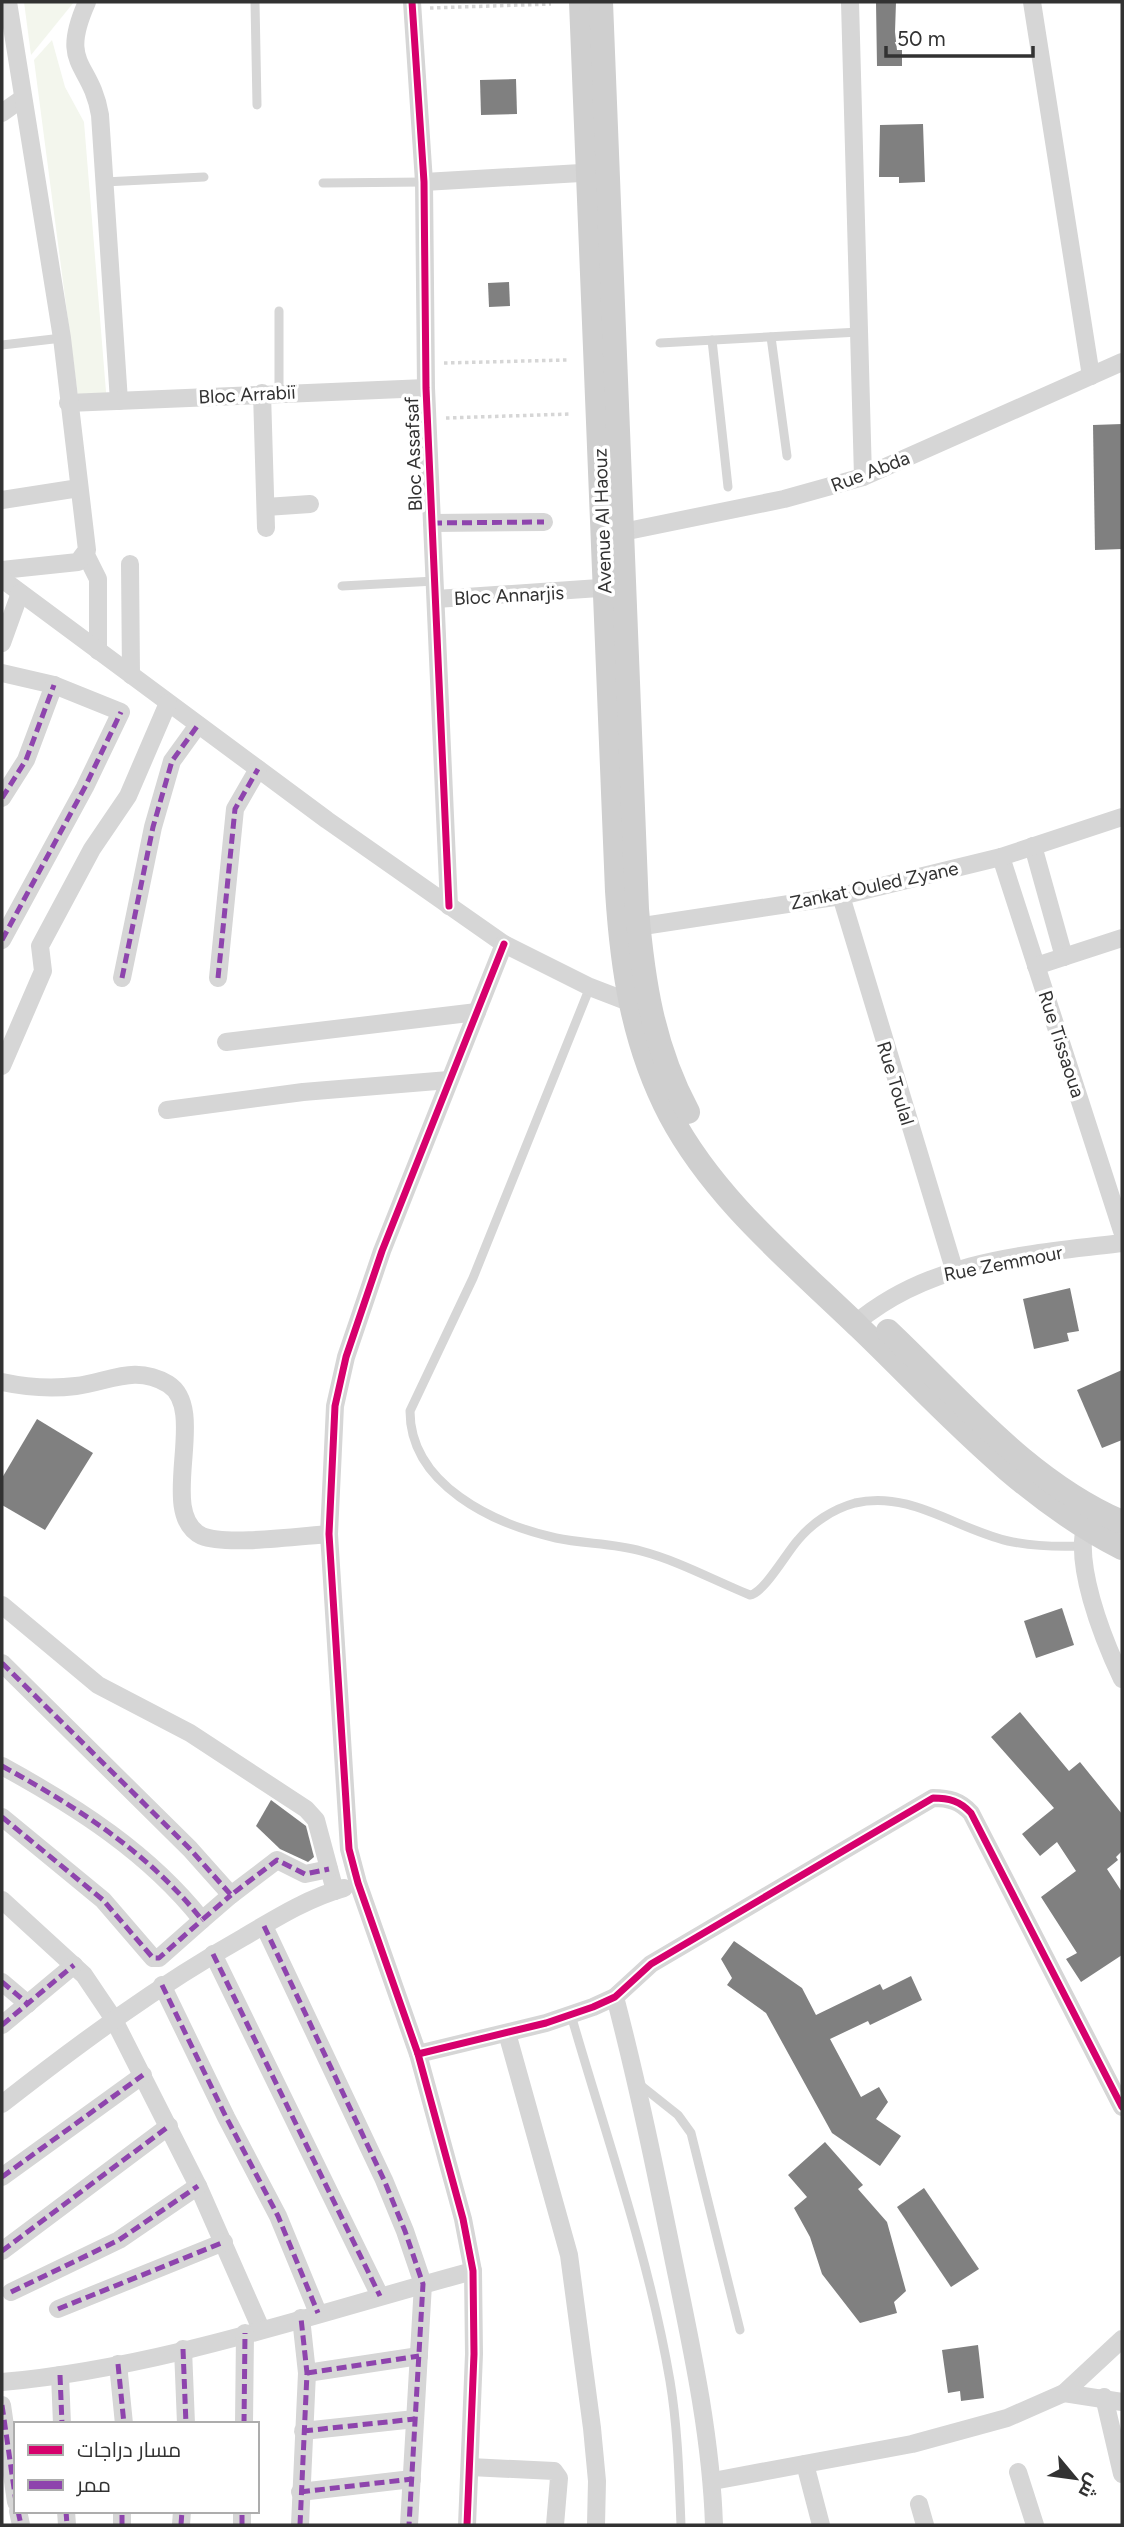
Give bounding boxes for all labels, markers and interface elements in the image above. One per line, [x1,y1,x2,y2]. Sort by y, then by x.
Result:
scale bar [886,14,1033,58]
text: 50 m [897,26,946,51]
street label: Bloc Arrabiï [198,380,297,409]
street label: Bloc Assafsaf [400,396,427,512]
street label: Rue Abda [828,446,913,497]
street label: Avenue Al Haouz [588,448,617,594]
street label: Bloc Annarjis [453,581,565,610]
street label: Zankat Ouled Zyane [788,856,960,915]
street label: Rue Tissaoua [1033,988,1090,1101]
street label: Rue Toulal [872,1038,919,1128]
street label: Rue Zemmour [942,1241,1065,1286]
legend [14,2422,259,2513]
text: مسار دراجات [77,2437,181,2462]
north arrow [1040,2443,1110,2513]
text: ش [1073,2470,1105,2502]
text: ممر [76,2472,111,2497]

